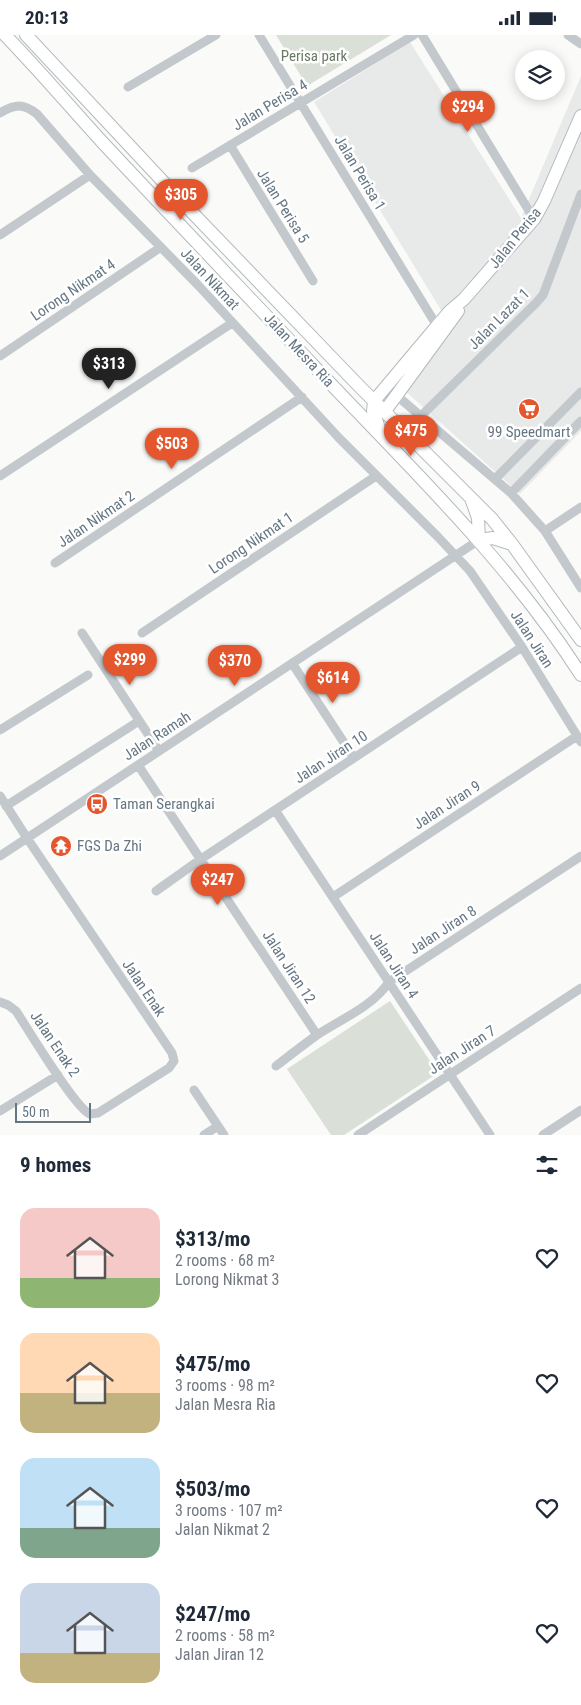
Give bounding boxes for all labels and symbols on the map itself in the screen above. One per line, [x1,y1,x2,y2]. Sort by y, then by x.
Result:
park label: Perisa park [281,47,348,65]
street label: Jalan Perisa 4 [229,76,311,134]
pin: $294 [438,91,498,133]
street label: Jalan Perisa 1 [331,132,389,214]
street label: Jalan Perisa 5 [253,166,313,246]
pin: $305 [151,179,211,221]
street label: Jalan Perisa [485,204,545,272]
street label: Jalan Nikmat [177,244,243,314]
street label: Lorong Nikmat 4 [27,255,119,325]
street label: Jalan Lazat 1 [465,285,533,353]
street label: Jalan Mesra Ria [260,309,338,391]
pin: $313 [79,347,139,390]
supermarket icon: 99 Speedmart [517,397,541,421]
pin: $475 [381,415,441,457]
place label: 99 Speedmart [488,423,570,441]
pin: $503 [142,427,202,470]
street label: Jalan Nikmat 2 [54,487,138,551]
street label: Lorong Nikmat 1 [205,508,297,578]
street label: Jalan Jiran [507,607,557,671]
pin: $299 [100,643,160,686]
pin: $370 [205,645,265,687]
pin: $614 [303,661,363,704]
street label: Jalan Ramah [120,708,194,764]
street label: Jalan Jiran 10 [291,727,371,787]
street label: Jalan Jiran 9 [410,777,484,833]
bus stop icon: Taman Serangkai [85,792,109,816]
place label: Taman Serangkai [113,795,215,813]
temple icon: FGS Da Zhi [49,834,73,858]
place label: FGS Da Zhi [77,837,142,855]
pin: $247 [188,863,248,906]
street label: Jalan Jiran 8 [406,902,480,958]
street label: Jalan Jiran 12 [259,927,319,1007]
street label: Jalan Jiran 4 [366,928,422,1002]
street label: Jalan Enak [119,956,170,1020]
street label: Jalan Enak 2 [26,1008,84,1080]
street label: Jalan Jiran 7 [425,1022,499,1078]
scale bar [15,1100,91,1123]

